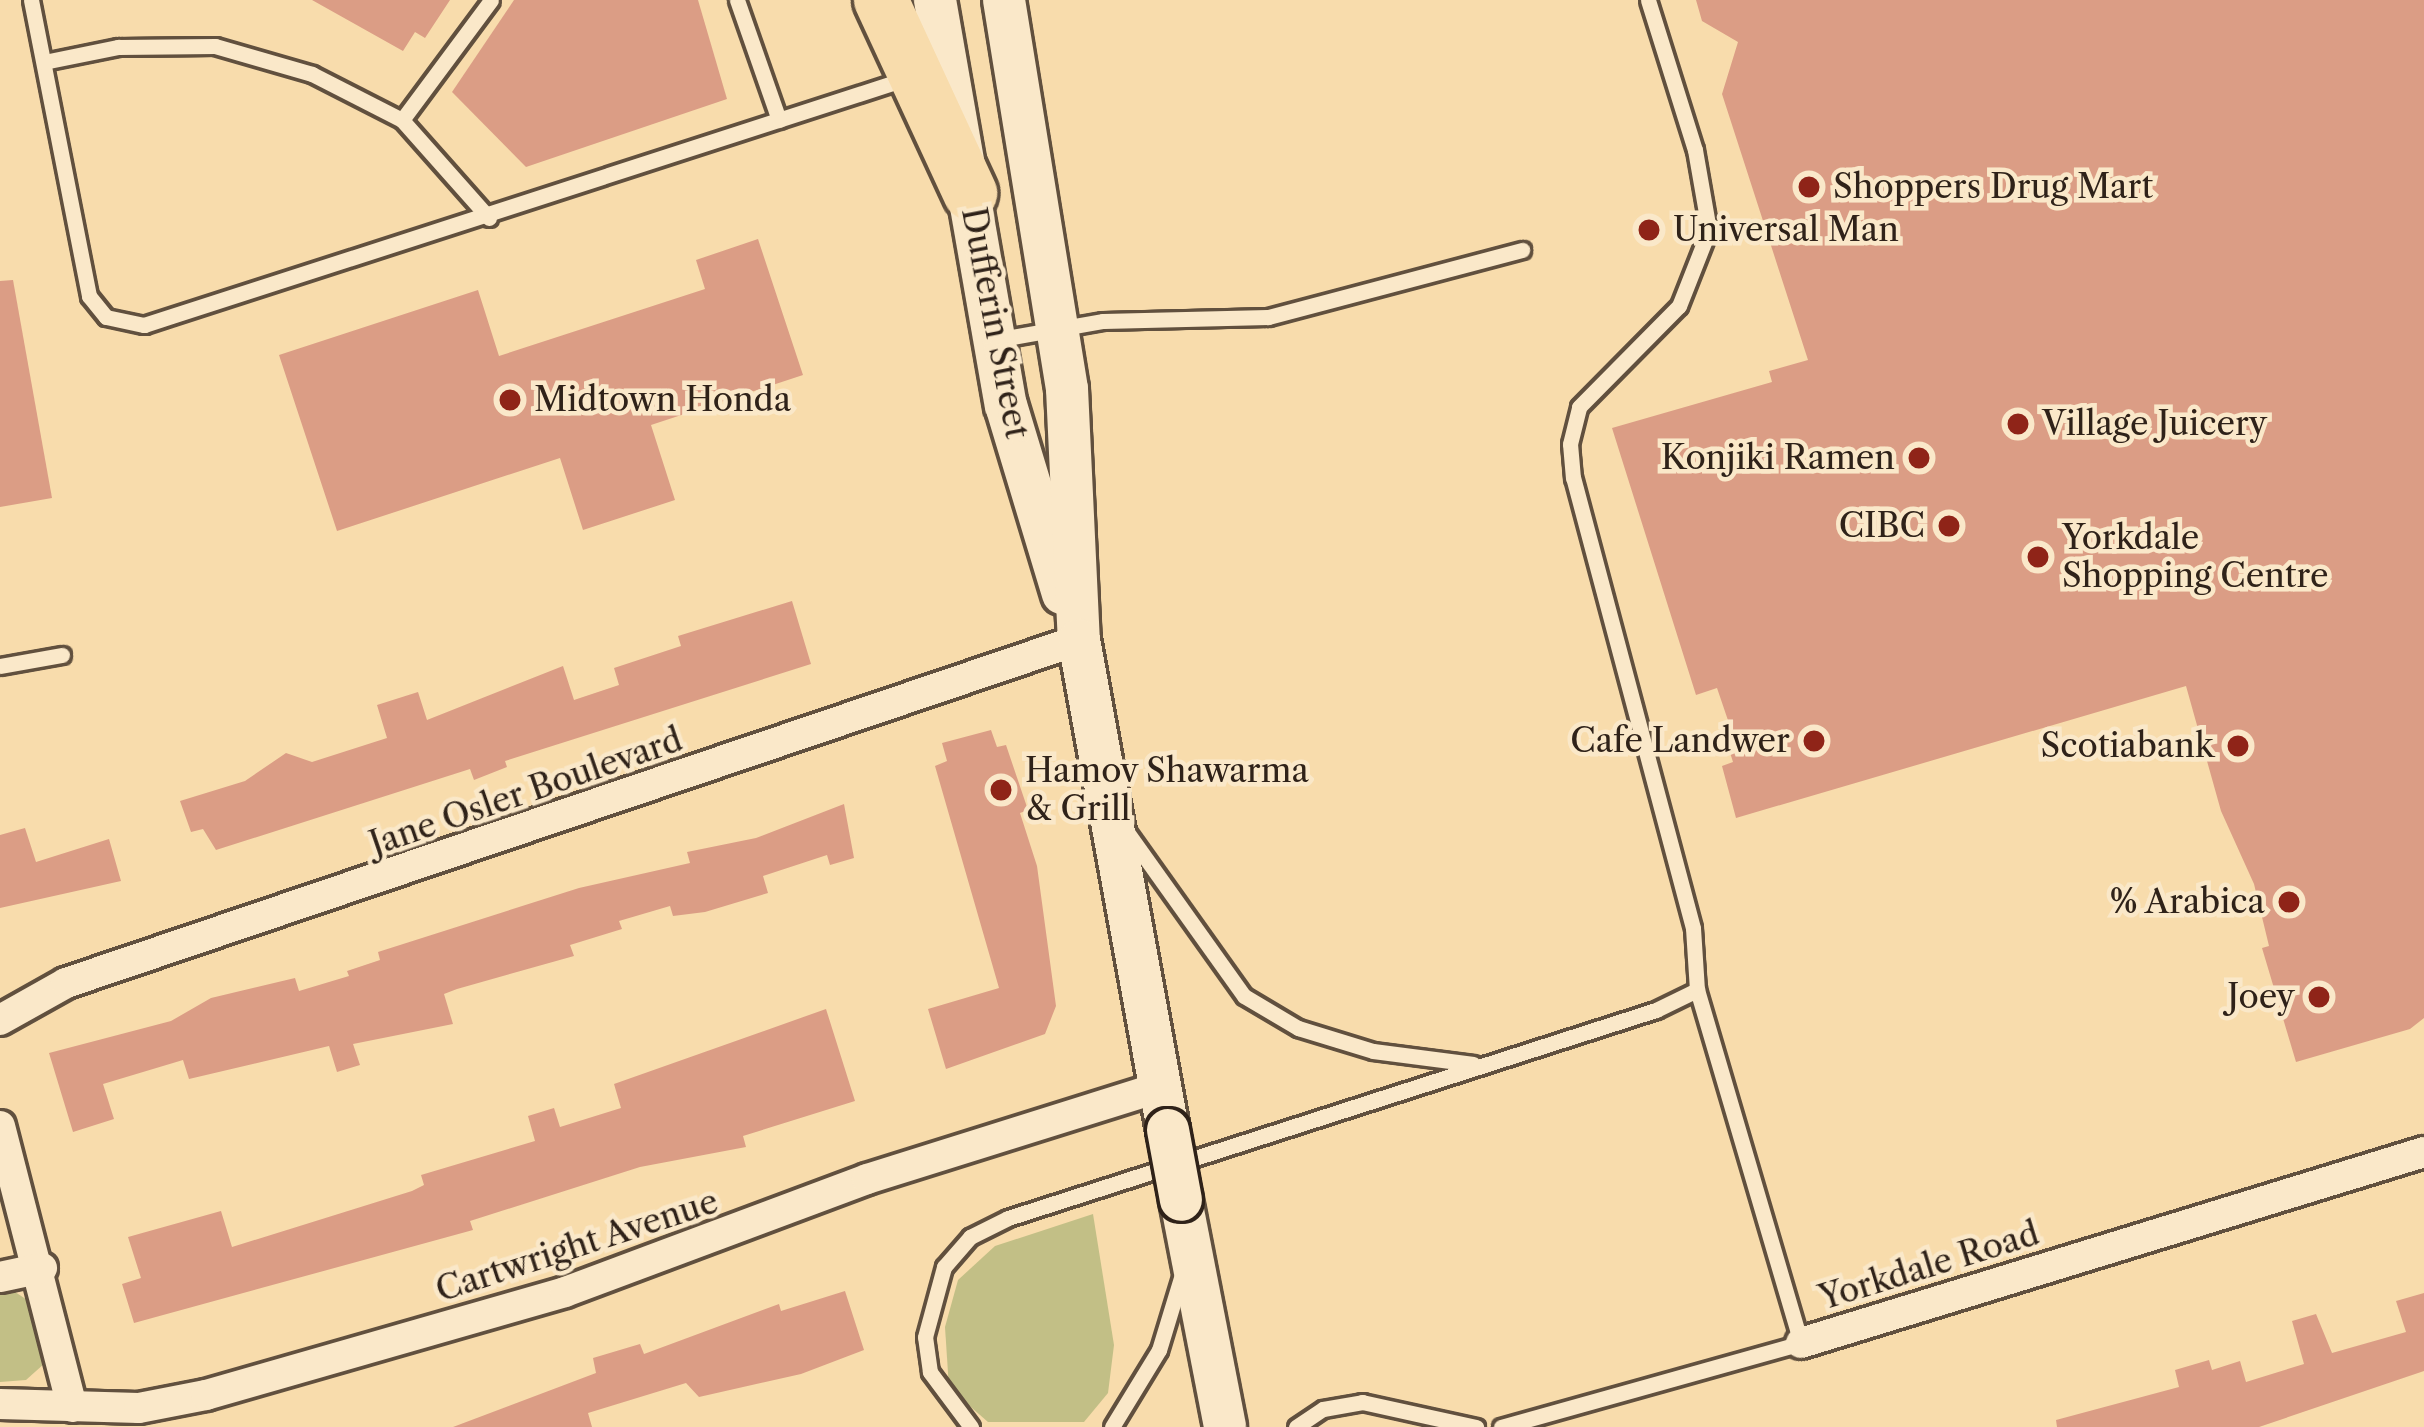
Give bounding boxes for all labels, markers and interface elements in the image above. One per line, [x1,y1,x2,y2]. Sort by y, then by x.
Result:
place label: Shoppers Drug Mart [1833,167,2153,207]
marker: Shoppers Drug Mart [1796,174,1822,200]
street label: Dufferin Street [953,204,1037,442]
place label: Universal Man [1673,210,1899,250]
marker: Universal Man [1636,217,1662,243]
place label: Midtown Honda [534,380,791,420]
marker: Midtown Honda [497,387,523,413]
place label: Village Juicery [2042,404,2267,444]
marker: Village Juicery [2005,411,2031,437]
place label: Konjiki Ramen [1661,438,1895,478]
marker: Konjiki Ramen [1906,445,1932,471]
place label: CIBC [1839,506,1925,546]
marker: CIBC [1936,513,1962,539]
place label: Yorkdale Shopping Centre [2062,518,2328,596]
marker: Yorkdale Shopping Centre [2025,544,2051,570]
street label: Jane Osler Boulevard [364,720,688,864]
place label: Cafe Landwer [1570,721,1790,761]
place label: Scotiabank [2041,726,2214,766]
marker: Cafe Landwer [1801,728,1827,754]
marker: Scotiabank [2225,733,2251,759]
place label: Hamov Shawarma & Grill [1025,751,1310,829]
marker: Hamov Shawarma & Grill [988,777,1014,803]
place label: % Arabica [2109,882,2265,922]
marker: % Arabica [2276,889,2302,915]
place label: Joey [2227,977,2295,1017]
marker: Joey [2306,984,2332,1010]
street label: Cartwright Avenue [430,1182,724,1310]
street label: Yorkdale Road [1814,1214,2044,1318]

